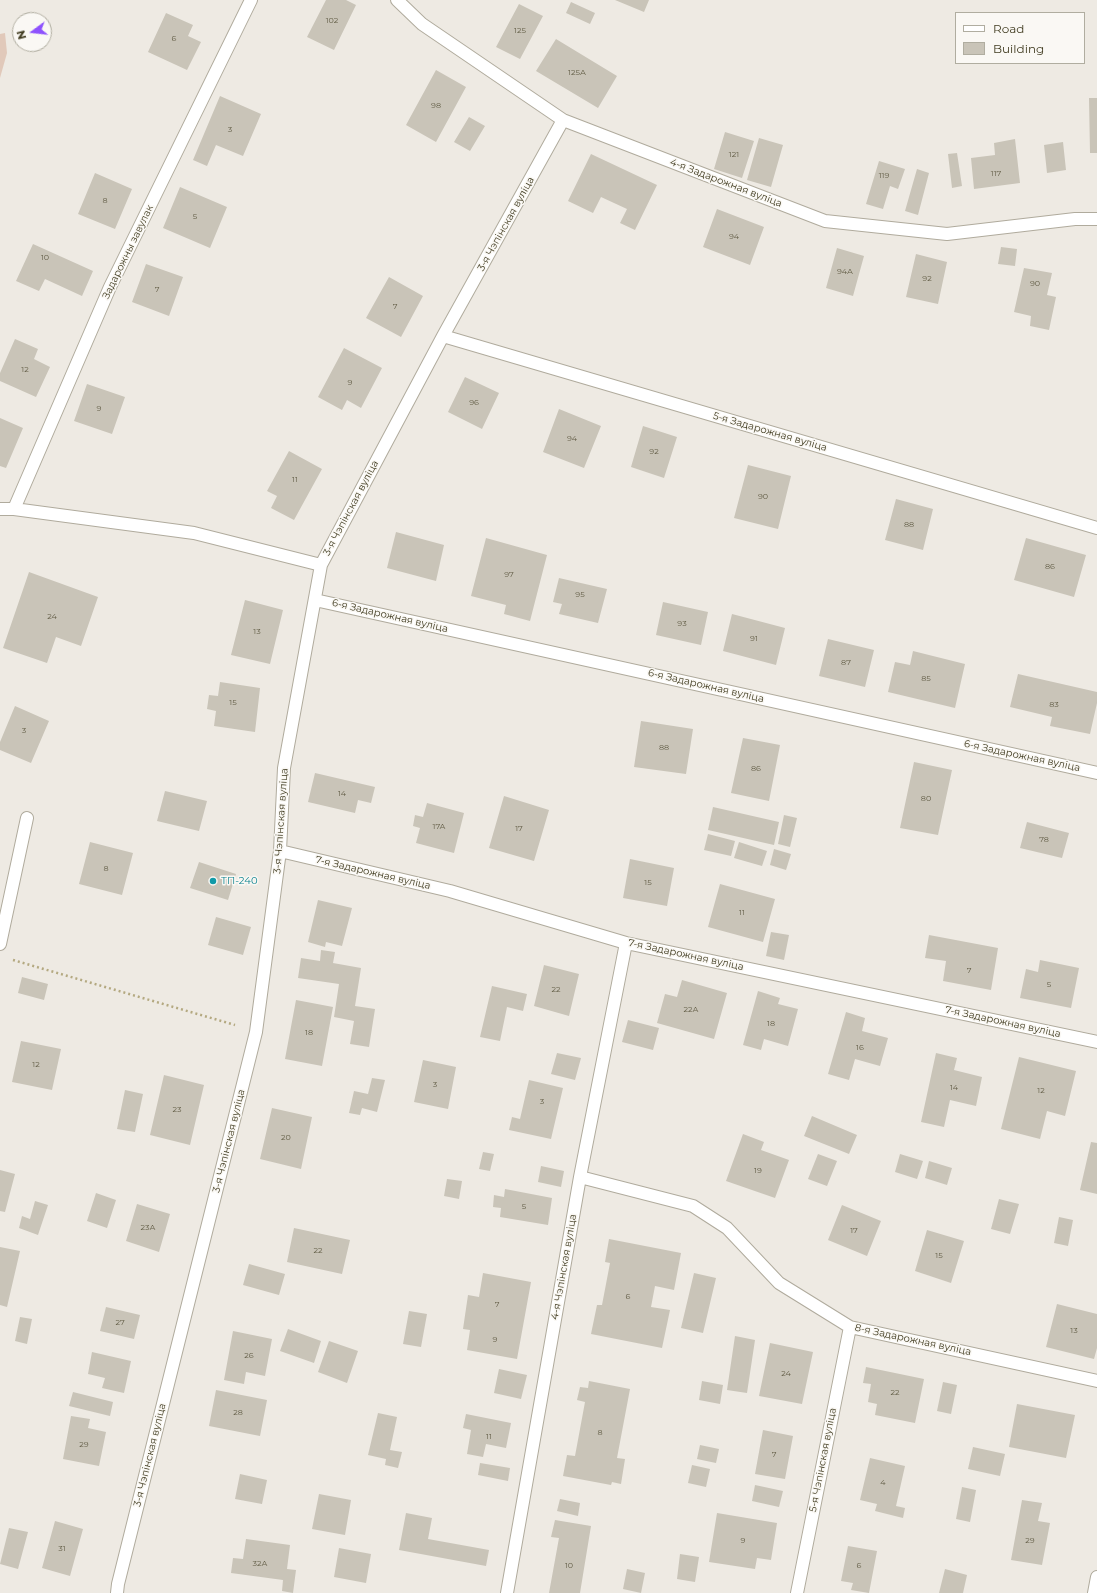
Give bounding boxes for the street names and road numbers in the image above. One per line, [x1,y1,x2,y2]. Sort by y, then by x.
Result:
street label: 4-я Задарожная вуліца [668,156,784,210]
street label: 3-я Чэпінская вуліца [475,175,537,273]
street label: Задарожны завулак [100,203,156,301]
street label: 5-я Задарожная вуліца [712,410,828,454]
street label: 3-я Чэпінская вуліца [321,458,381,558]
street label: 6-я Задарожная вуліца [331,597,449,635]
street label: 6-я Задарожная вуліца [647,667,765,705]
street label: 6-я Задарожная вуліца [963,738,1081,774]
street label: 3-я Чэпінская вуліца [271,768,291,874]
street label: 7-я Задарожная вуліца [314,854,432,892]
street label: 7-я Задарожная вуліца [627,937,745,973]
street label: 7-я Задарожная вуліца [944,1004,1062,1040]
street label: 3-я Чэпінская вуліца [210,1088,248,1194]
street label: 4-я Чэпінская вуліца [549,1213,579,1321]
street label: 8-я Задарожная вуліца [854,1322,972,1358]
street label: 3-я Чэпінская вуліца [131,1402,169,1508]
street label: 5-я Чэпінская вуліца [807,1407,839,1513]

